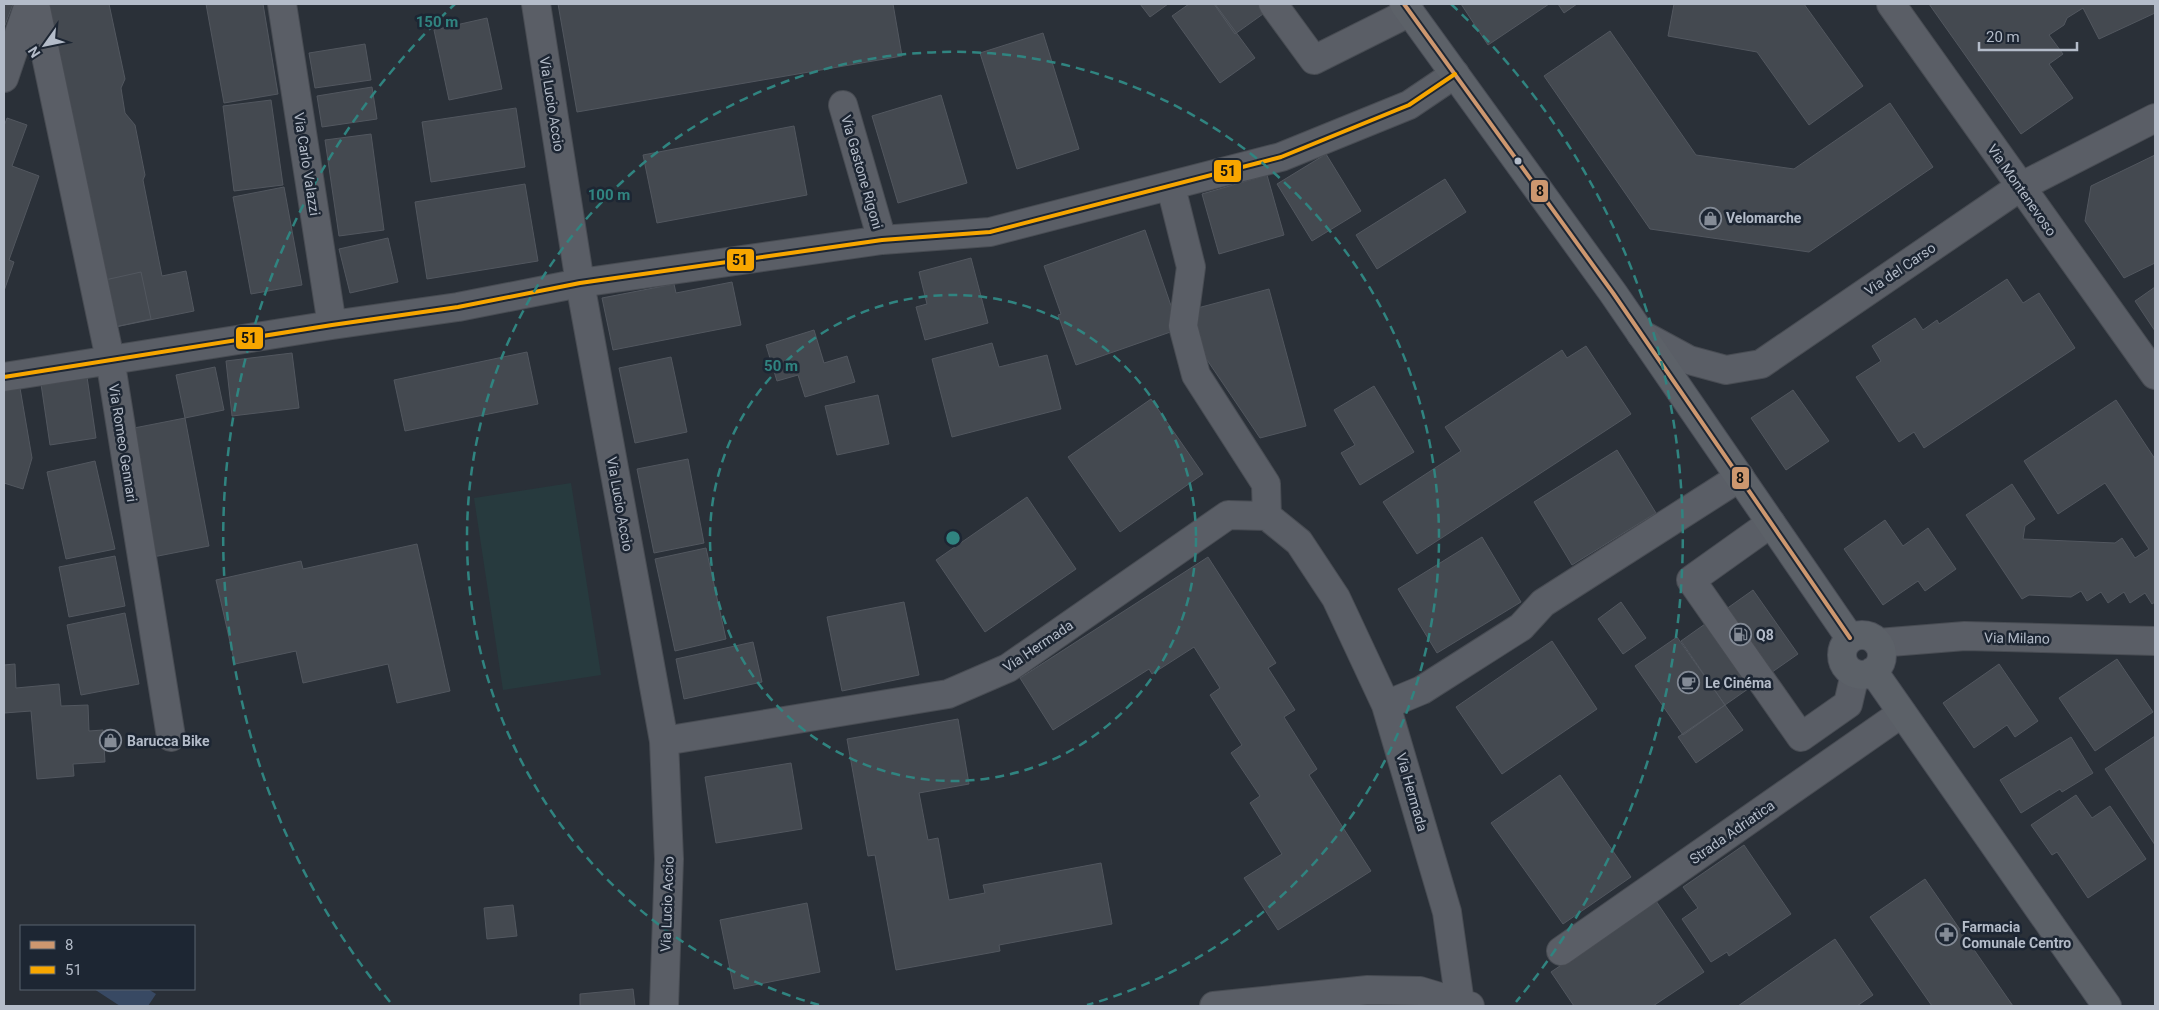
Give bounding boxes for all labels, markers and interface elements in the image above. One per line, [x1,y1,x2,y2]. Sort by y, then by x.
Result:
text: 150 m [416,13,458,31]
north arrow [20,20,70,70]
scale bar [1979,20,2076,52]
text: 20 m [1986,28,2020,46]
text: N [25,44,44,61]
street label: Via Lucio Accio [537,55,567,153]
street label: Via Carlo Valazzi [291,111,323,217]
street label: Via Gastone Rigoni [838,113,886,231]
street label: Via Montenevoso [1984,141,2060,239]
unlabelled marker [1513,156,1523,166]
line badge: 51 [1213,159,1242,183]
text: 51 [1220,163,1236,179]
line badge: 8 [1530,179,1549,203]
text: 8 [1536,183,1544,199]
text: 100 m [588,186,630,204]
shop icon: Velomarche [1698,206,1722,230]
place label: Velomarche [1726,210,1802,226]
street label: Via del Carso [1861,239,1939,299]
line badge: 51 [726,248,755,272]
text: 51 [732,252,748,268]
line badge: 51 [235,326,264,350]
text: 51 [241,330,257,346]
text: 50 m [764,357,798,375]
street label: Via Romeo Gennari [106,383,140,503]
street label: Via Lucio Accio [604,455,636,553]
line badge: 8 [1731,466,1750,490]
text: 8 [1736,470,1744,486]
centre of rings [944,529,962,547]
street label: Via Hermada [1000,617,1076,675]
fuel station icon: Q8 [1728,623,1752,647]
place label: Q8 [1756,627,1774,643]
street label: Via Milano [1984,629,2050,647]
cafe icon: Le Cinéma [1677,671,1701,695]
place label: Le Cinéma [1705,675,1772,691]
shop icon: Barucca Bike [99,729,123,753]
place label: Barucca Bike [127,733,210,749]
street label: Via Hermada [1393,751,1431,833]
street label: Strada Adriatica [1687,797,1777,867]
street label: Via Lucio Accio [657,856,677,952]
place label: Farmacia Comunale Centro [1962,919,2071,951]
pharmacy icon: Farmacia Comunale Centro [1934,923,1958,947]
legend [20,925,195,990]
text: 8 [65,936,73,954]
text: 51 [65,961,82,979]

